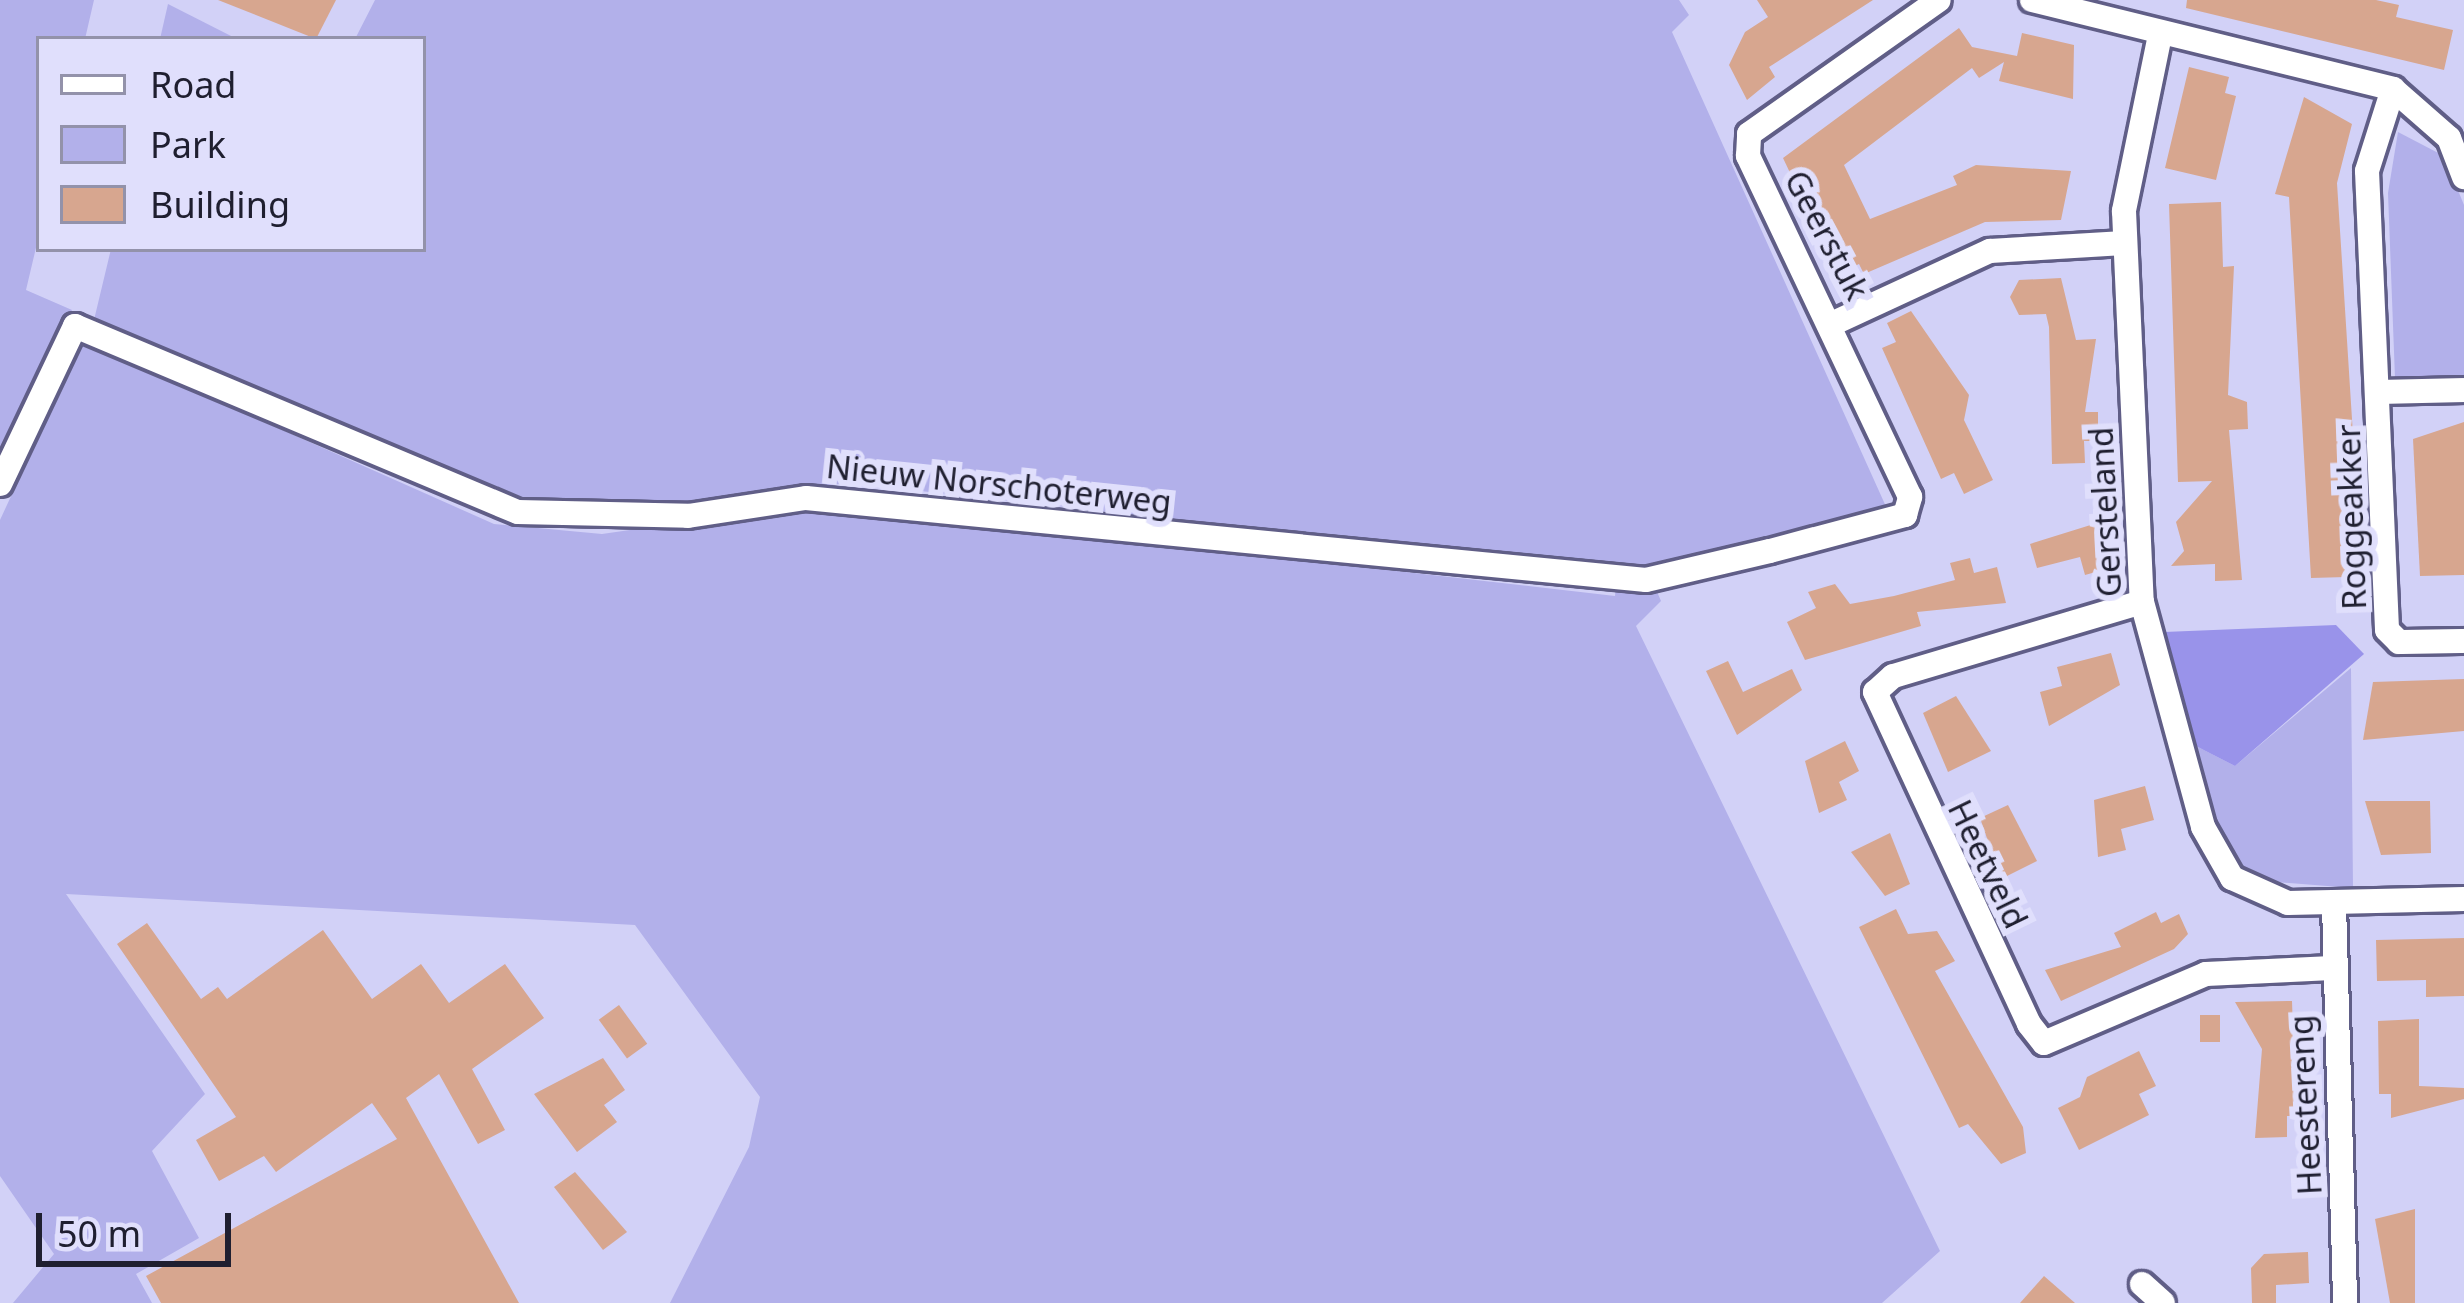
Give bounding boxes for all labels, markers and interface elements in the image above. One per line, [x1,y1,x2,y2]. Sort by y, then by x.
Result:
legend [36,36,426,252]
text: Road [150,60,237,109]
text: Park [150,120,226,169]
street label: Geerstuk [1777,164,1877,306]
text: Building [150,180,290,229]
street label: Roggeakker [2328,424,2374,610]
street label: Gersteland [2081,426,2129,598]
street label: Nieuw Norschoterweg [824,446,1174,522]
street label: Heetveld [1940,793,2036,935]
street label: Heestereng [2281,1014,2329,1196]
scale bar [42,1189,237,1263]
text: 50 m [57,1209,141,1258]

